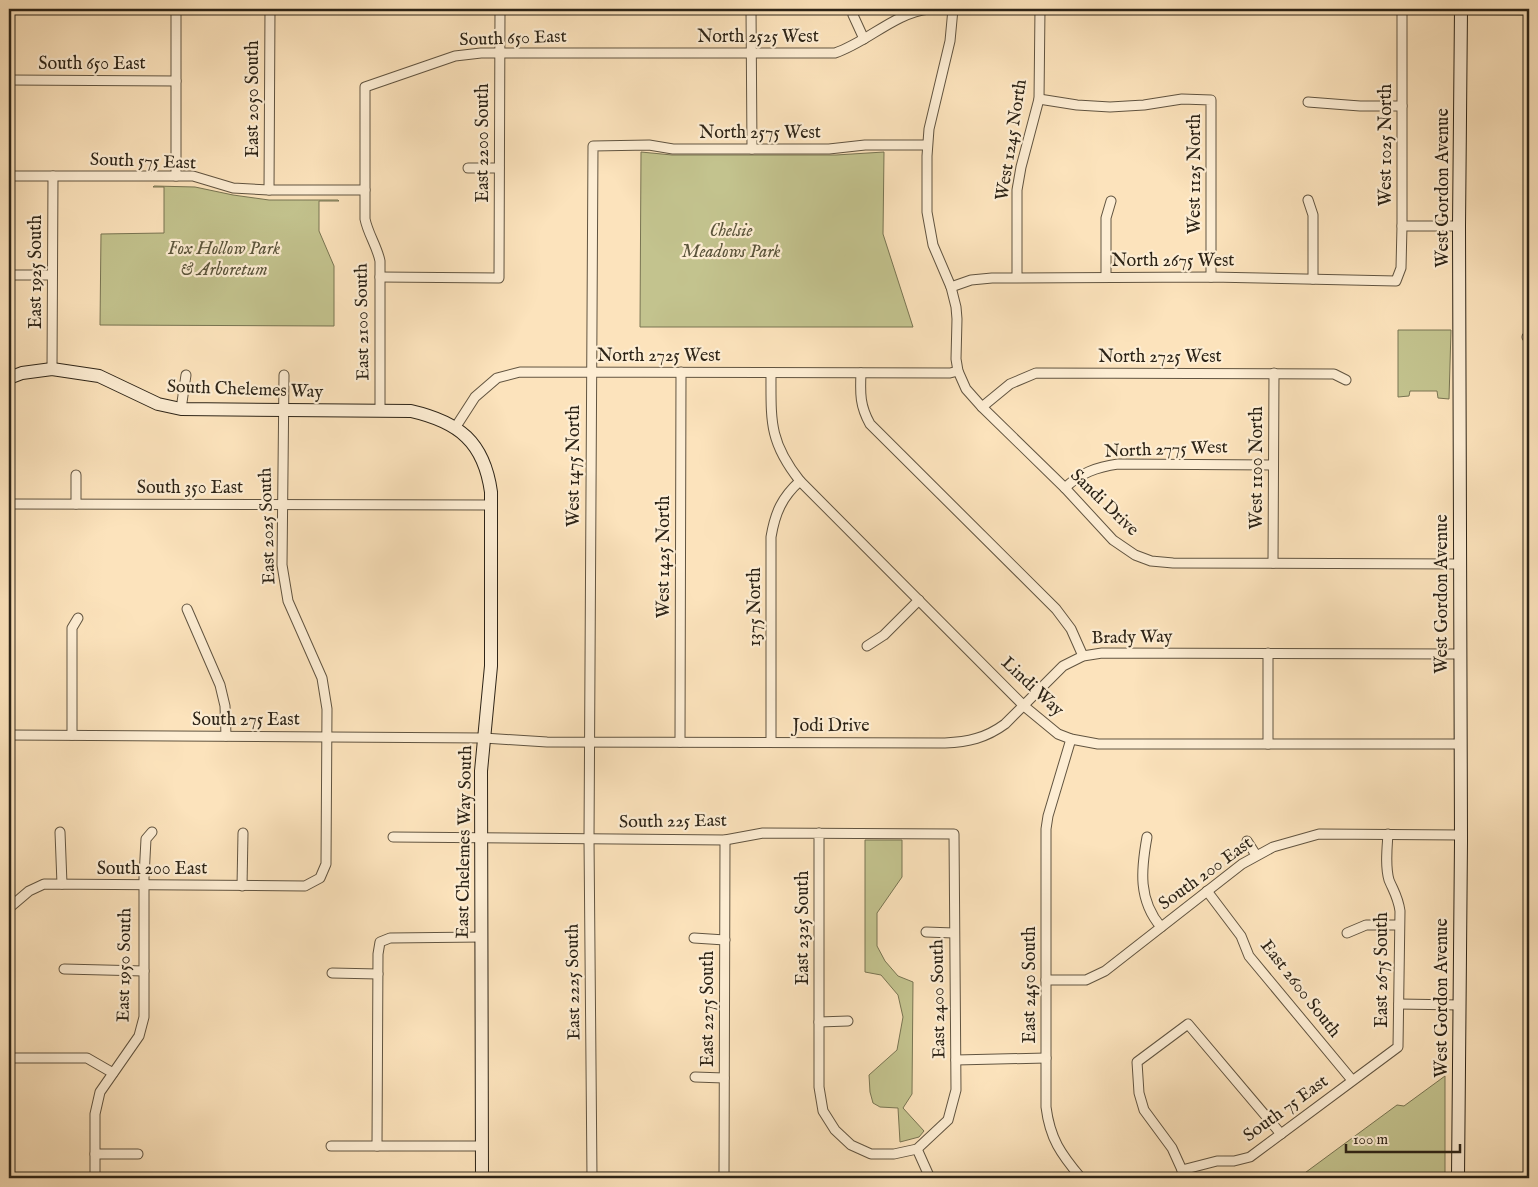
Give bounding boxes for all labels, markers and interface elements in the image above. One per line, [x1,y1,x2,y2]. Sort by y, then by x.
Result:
street label: South 650 East [459,26,567,52]
street label: North 2525 West [697,26,819,49]
street label: East 2050 South [242,40,265,158]
street label: South 650 East [38,53,146,76]
street label: West 1245 North [991,77,1033,202]
street label: East 2200 South [472,83,495,203]
street label: West 1025 North [1375,83,1398,206]
street label: West Gordon Avenue [1432,108,1455,268]
street label: West 1125 North [1184,113,1207,234]
street label: North 2575 West [699,122,821,145]
street label: South 575 East [90,149,196,175]
street label: East 1925 South [25,215,48,329]
park label: Chelsie Meadows Park [681,220,781,264]
park label: Fox Hollow Park & Arboretum [168,238,280,282]
street label: North 2675 West [1112,250,1234,273]
street label: East 2100 South [350,263,376,381]
street label: North 2725 West [597,345,721,368]
street label: North 2725 West [1098,346,1222,369]
street label: South Chelemes Way [166,376,324,404]
street label: West 1475 North [563,405,586,527]
street label: West 1100 North [1246,406,1269,529]
street label: North 2775 West [1104,436,1228,464]
street label: Sandi Drive [1065,465,1143,541]
street label: East 2025 South [254,467,282,585]
street label: South 350 East [137,477,243,500]
street label: West 1425 North [653,495,676,618]
street label: West Gordon Avenue [1431,514,1454,674]
street label: 1375 North [744,567,767,647]
street label: Brady Way [1091,626,1173,650]
street label: Lindi Way [996,652,1068,722]
street label: South 275 East [192,709,300,732]
street label: Jodi Drive [791,715,869,738]
street label: East Chelemes Way South [452,745,478,939]
street label: South 225 East [619,810,727,834]
street label: South 200 East [1154,832,1258,916]
street label: South 200 East [97,858,207,881]
street label: East 2325 South [792,870,815,985]
street label: East 1950 South [113,907,138,1022]
street label: East 2675 South [1371,912,1394,1028]
street label: West Gordon Avenue [1431,918,1454,1078]
street label: East 2225 South [561,923,587,1040]
street label: East 2450 South [1019,926,1042,1044]
street label: East 2600 South [1255,935,1346,1043]
street label: East 2400 South [926,939,952,1059]
street label: East 2275 South [697,950,720,1067]
street label: South 75 East [1239,1070,1333,1148]
scale bar [1346,1122,1459,1154]
text: 100 m [1353,1130,1389,1149]

